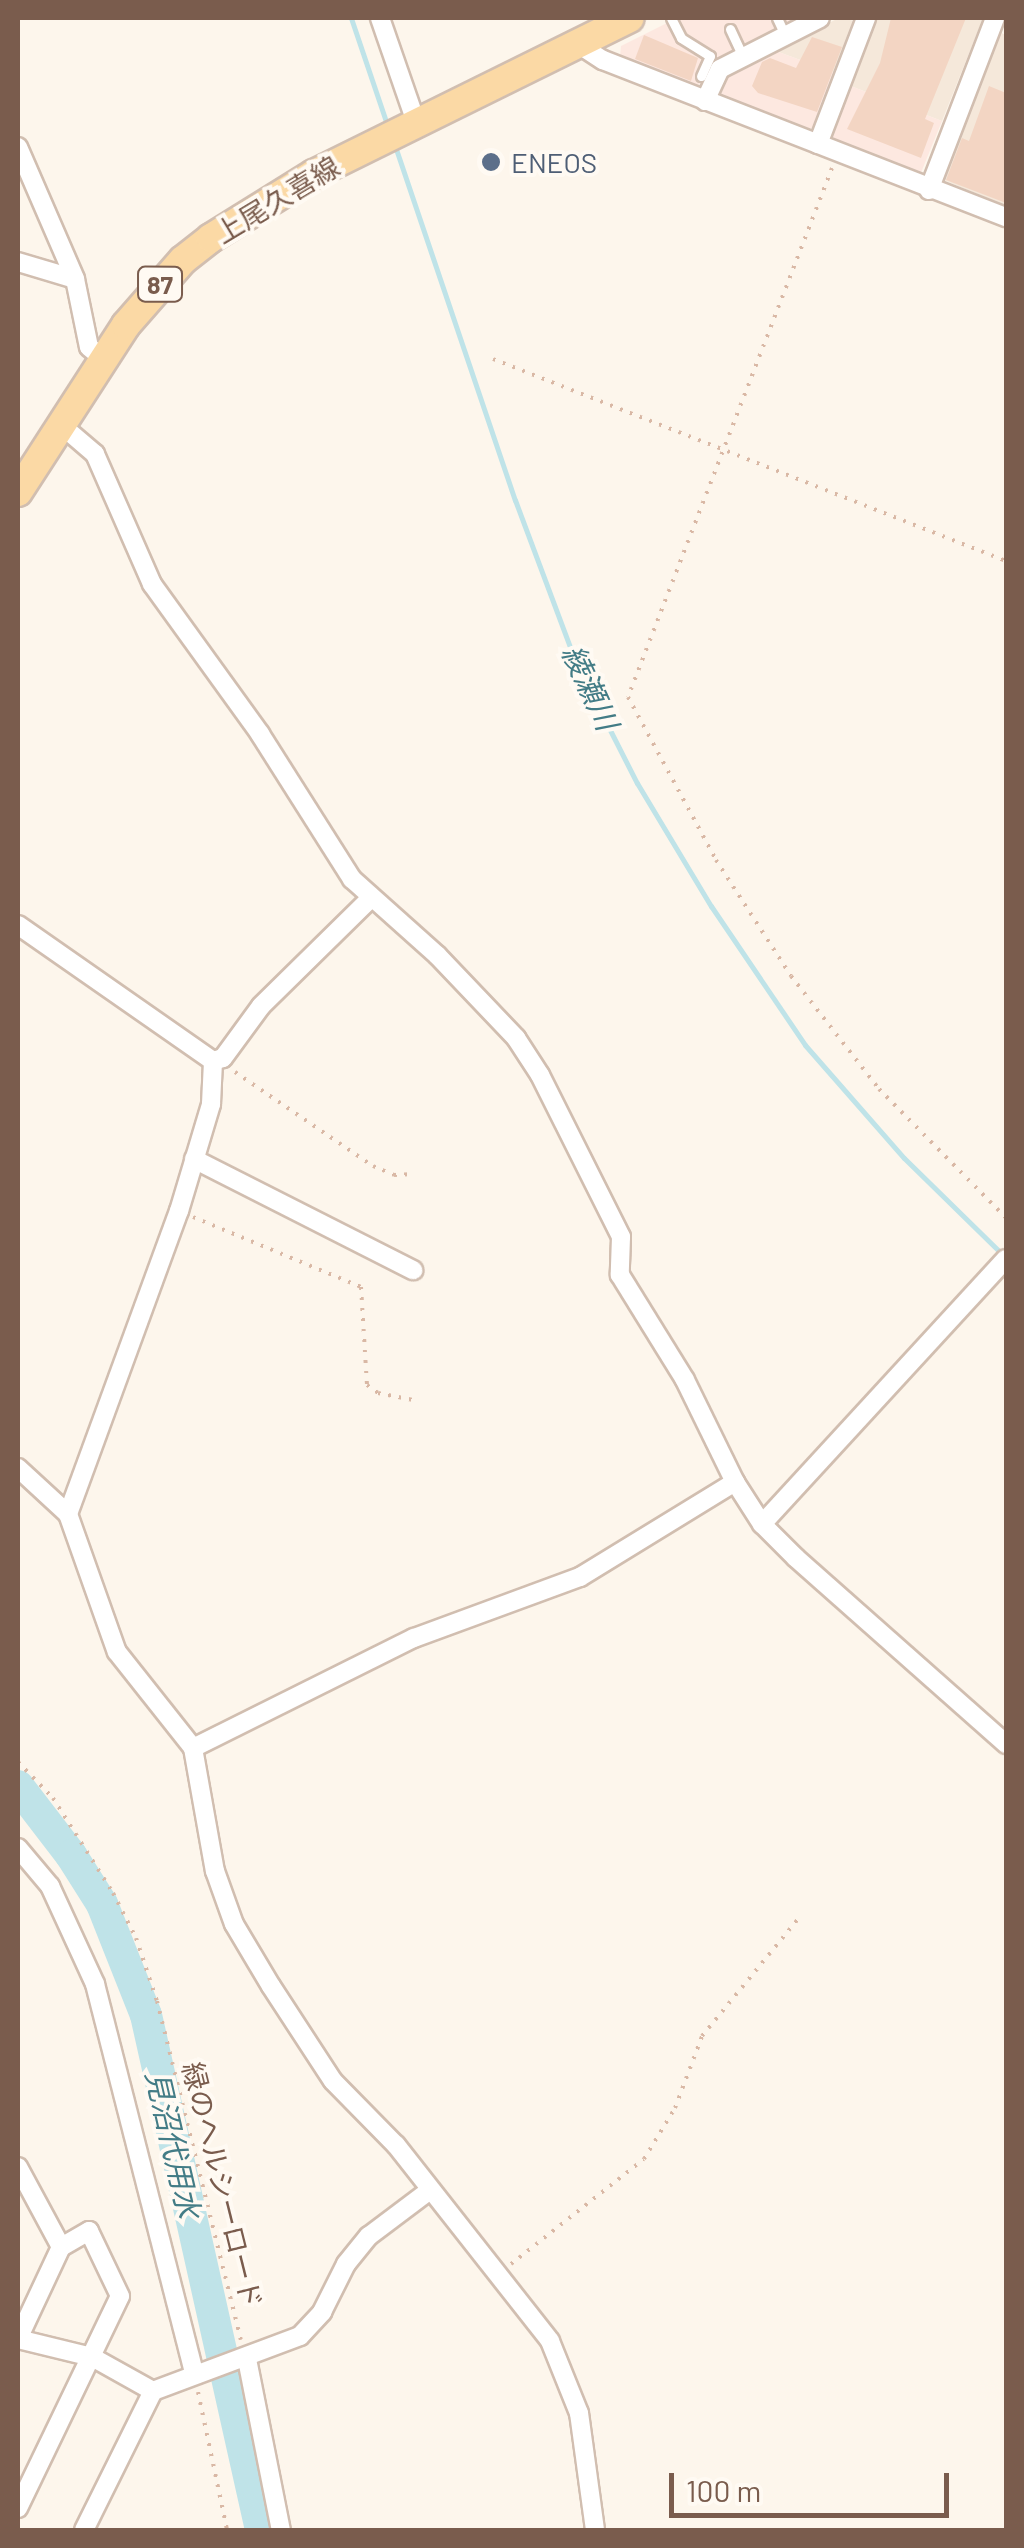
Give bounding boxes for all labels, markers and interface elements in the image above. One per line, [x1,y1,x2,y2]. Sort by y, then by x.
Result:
place label: ENEOS [511,145,597,179]
street label: 上尾久喜線 [208,149,346,249]
marker: ENEOS [480,151,502,173]
road number: 87 [135,264,185,304]
water label: 綾瀬川 [556,639,626,735]
street label: 緑のヘルシーロード [176,2059,270,2311]
water label: 見沼代用水 [140,2067,208,2221]
scale bar [674,2453,954,2515]
text: 100 m [686,2472,761,2508]

